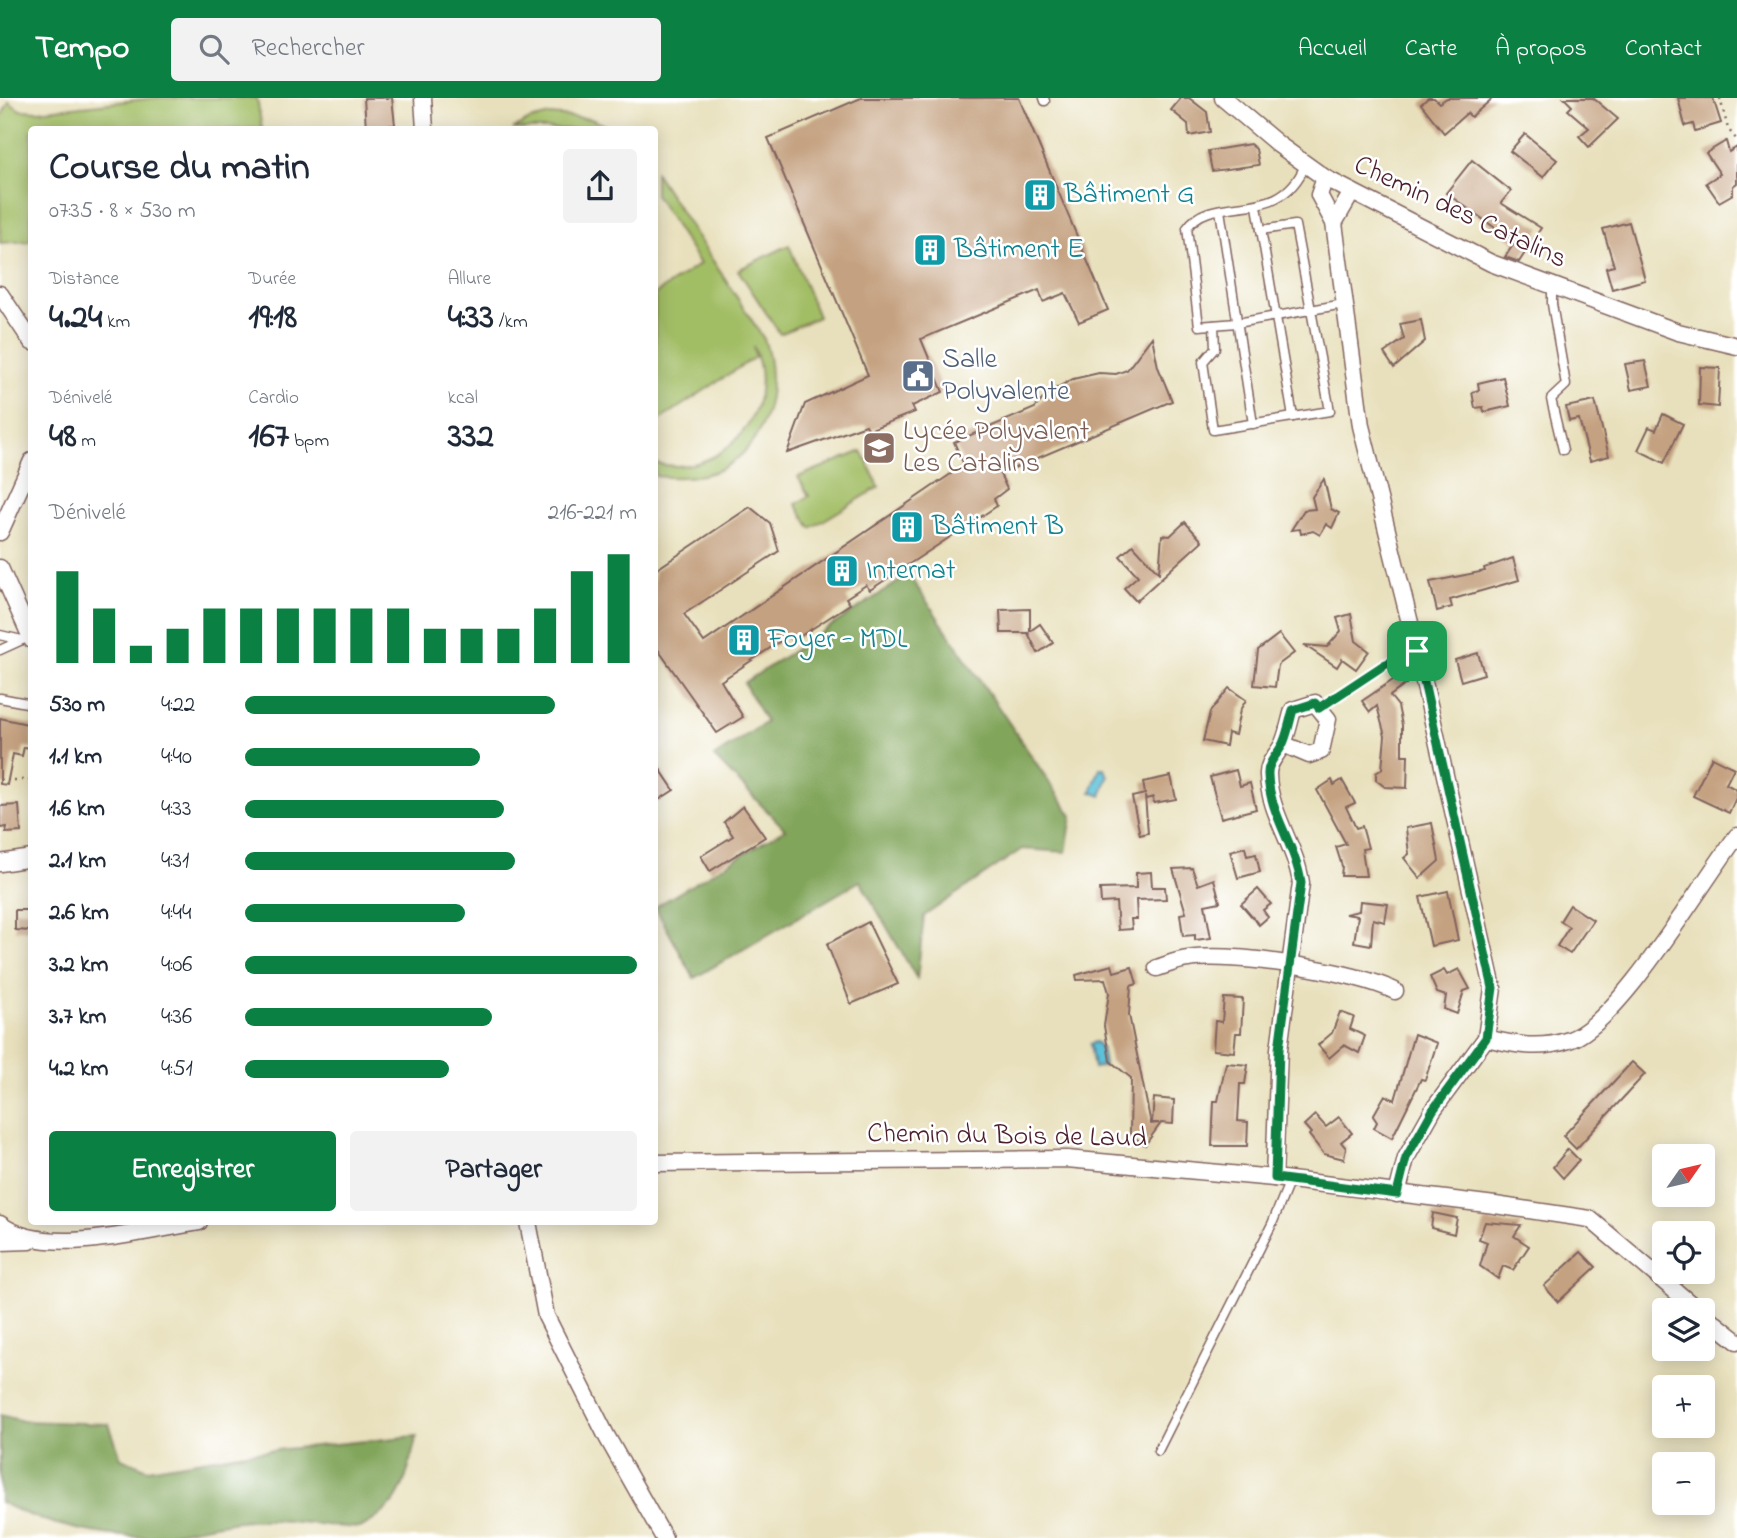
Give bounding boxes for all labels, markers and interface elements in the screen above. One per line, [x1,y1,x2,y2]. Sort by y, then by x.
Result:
search box [171,18,661,81]
text: Tempo [35,25,129,73]
icon: search [195,30,233,68]
text: Rechercher [251,30,365,68]
text: Accueil [1298,32,1367,67]
text: Carte [1405,32,1457,67]
text: À propos [1495,32,1587,67]
text: Contact [1625,32,1702,67]
text: Course du matin [49,141,310,197]
street label: Chemin des Catalins [1347,146,1573,280]
button: share [563,149,637,223]
place label: Bâtiment G [1063,175,1194,216]
building icon: Bâtiment G [1021,176,1059,214]
text: 07:35 · 8 × 530 m [49,195,196,228]
place label: Bâtiment E [953,230,1084,271]
building icon: Bâtiment E [911,231,949,269]
text: Distance [49,266,119,293]
text: Durée [248,266,296,293]
text: Allure [448,266,491,293]
text: 4.24 [49,293,102,344]
text: 19:18 [248,293,297,344]
text: 4:33 [448,293,494,344]
text: km [102,309,130,336]
text: /km [494,309,528,336]
place label: Salle Polyvalente [942,340,1070,413]
public building icon: Salle Polyvalente [899,357,937,395]
text: Dénivelé [49,385,112,412]
text: Cardio [248,385,299,412]
text: kcal [448,385,478,412]
text: 48 [49,412,77,463]
text: 167 [248,412,289,463]
text: 332 [448,412,494,463]
place label: Lycée Polyvalent Les Catalins [903,412,1089,485]
text: m [77,428,96,455]
text: bpm [289,428,329,455]
school or university icon: Lycée Polyvalent Les Catalins [860,429,898,467]
text: Dénivelé [49,497,126,530]
text: 216–221 m [548,497,637,530]
place label: Bâtiment B [931,507,1064,548]
building icon: Bâtiment B [888,508,926,546]
place label: Internat [866,551,955,592]
building icon: Internat [823,552,861,590]
place label: Foyer - MDL [767,620,908,661]
building icon: Foyer - MDL [725,621,763,659]
pin [1387,621,1447,681]
icon: arrive [1398,632,1436,670]
text: 530 m [49,689,105,722]
text: 4:22 [161,689,195,722]
text: 1.1 km [49,741,102,774]
text: 4:40 [161,741,192,774]
text: 1.6 km [49,793,105,826]
text: 4:33 [161,793,191,826]
text: 2.1 km [49,845,106,878]
text: 4:31 [161,845,189,878]
text: 2.6 km [49,897,109,930]
text: 4:44 [161,897,191,930]
text: 3.2 km [49,949,108,982]
text: 4:06 [161,949,193,982]
text: 3.7 km [49,1001,106,1034]
text: 4:36 [161,1001,192,1034]
text: 4.2 km [49,1053,108,1086]
text: 4:51 [161,1053,193,1086]
street label: Chemin du Bois de Laud [867,1114,1147,1160]
button: Enregistrer [49,1131,336,1211]
button: Partager [350,1131,637,1211]
north arrow [1652,1144,1715,1208]
map controls [1652,1144,1715,1515]
button: locate [1652,1221,1715,1284]
button: layers [1652,1298,1715,1361]
button: + [1652,1375,1715,1438]
button: − [1652,1452,1715,1515]

